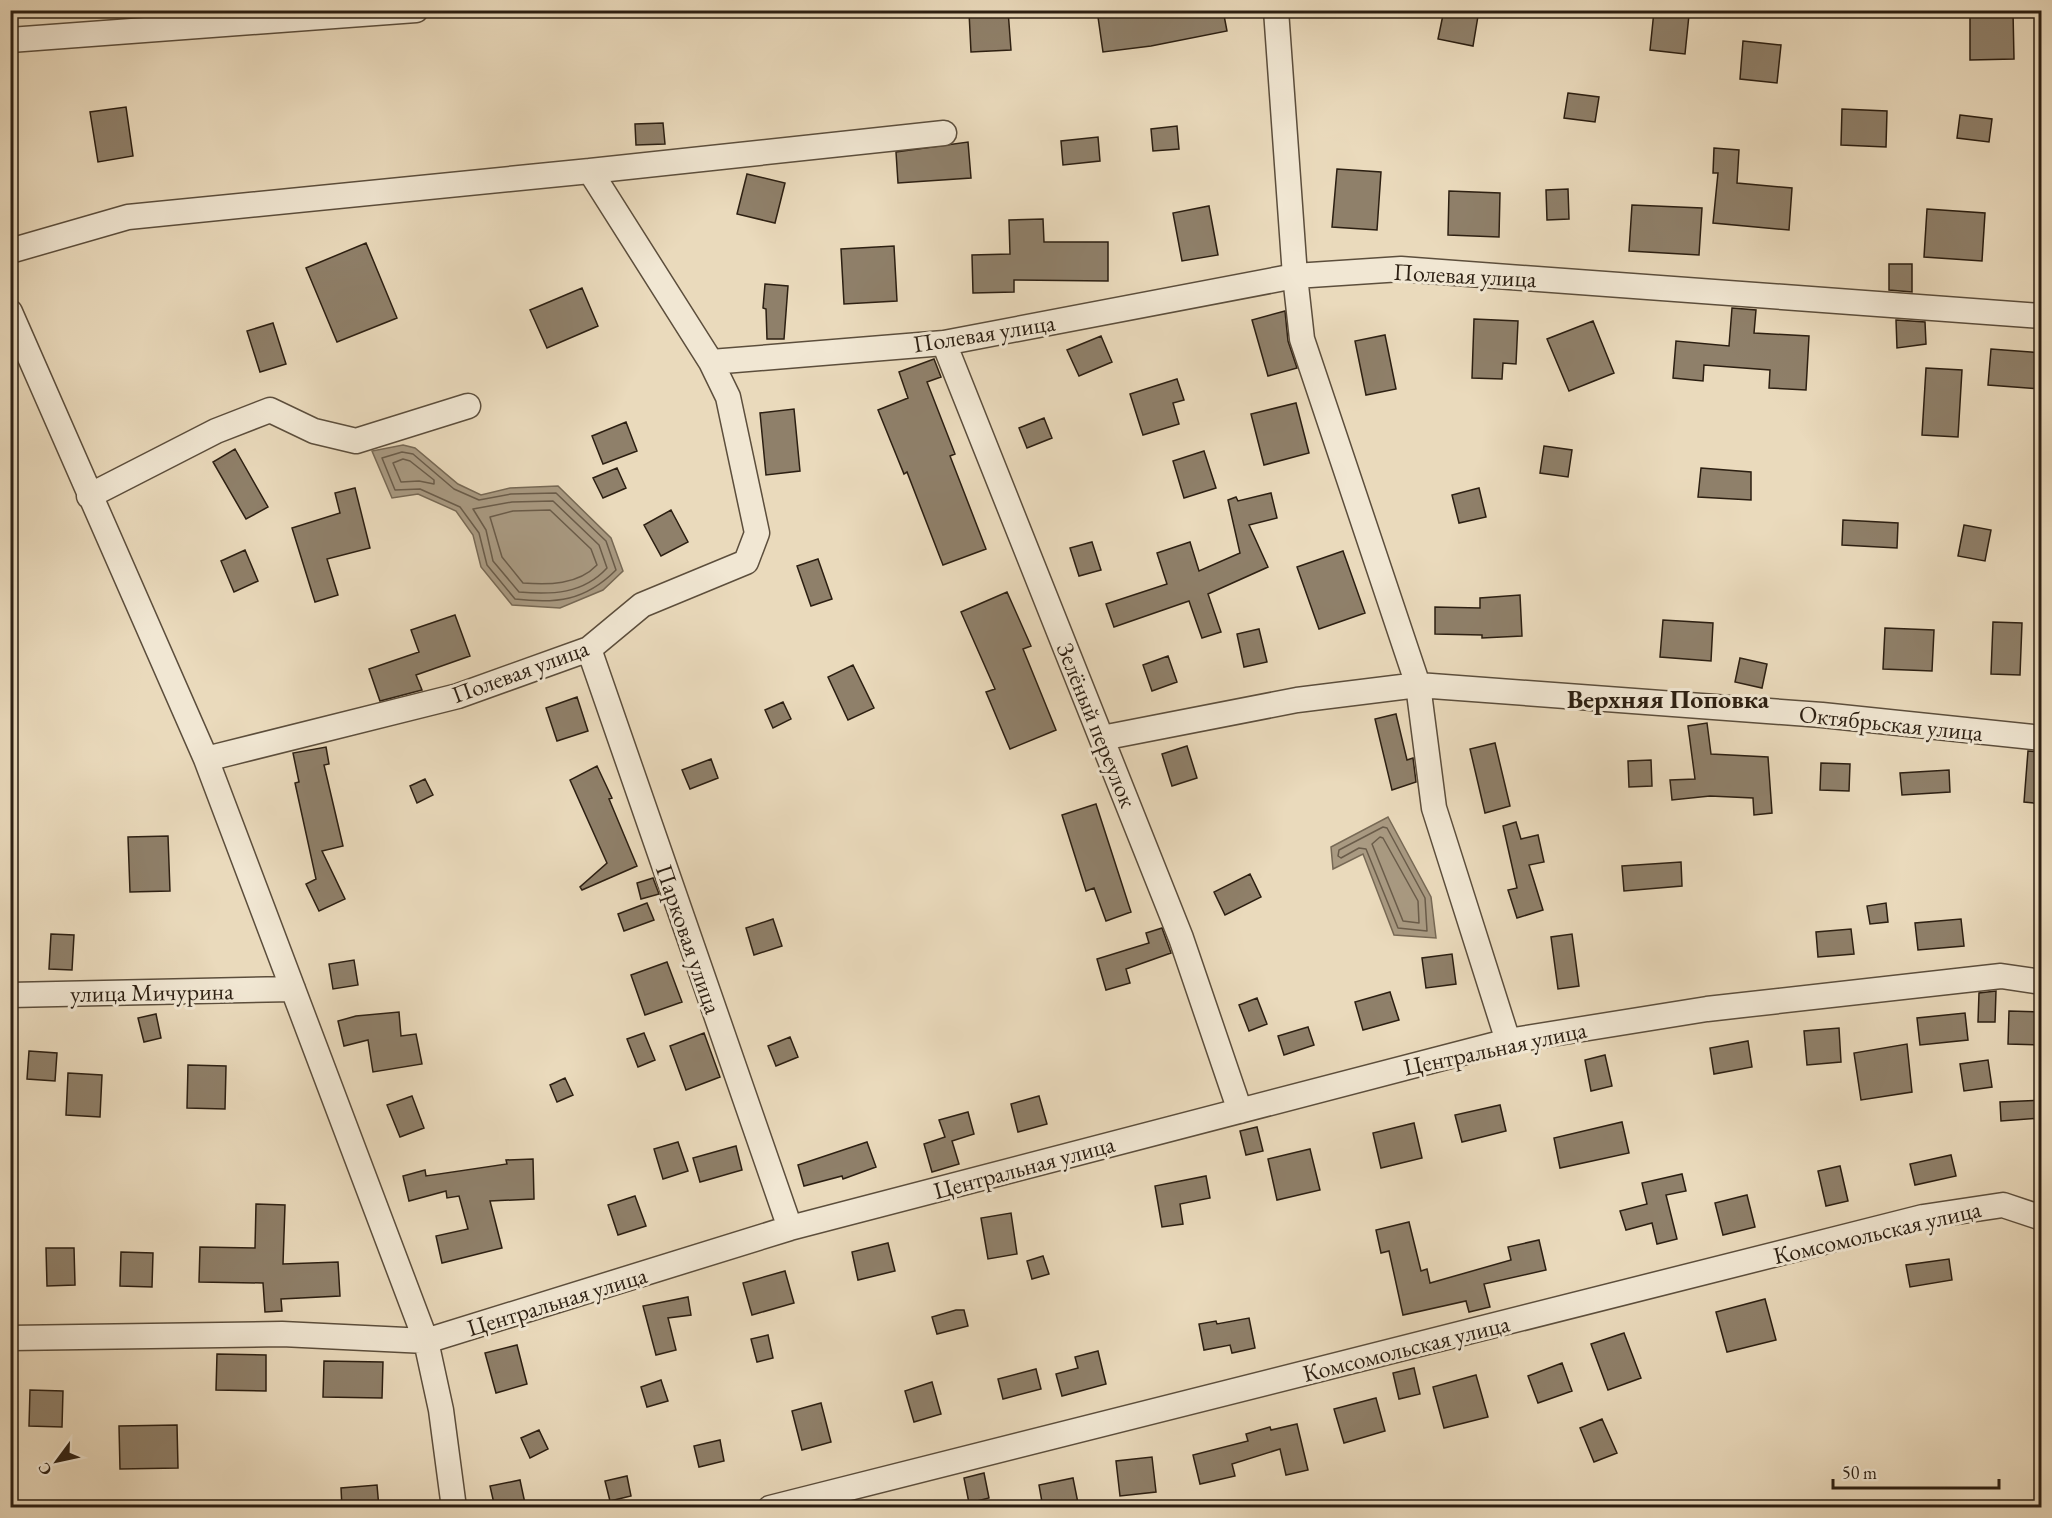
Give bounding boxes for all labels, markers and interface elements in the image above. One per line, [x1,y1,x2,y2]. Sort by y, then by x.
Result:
street label: Полевая улица [1393,256,1538,294]
street label: Полевая улица [911,306,1058,360]
street label: Полевая улица [447,632,593,710]
street label: Зелёный переулок [1050,638,1144,813]
district label: Верхняя Поповка [1567,682,1770,716]
street label: Октябрьская улица [1797,698,1985,748]
street label: Парковая улица [649,860,729,1018]
street label: улица Мичурина [70,975,234,1009]
street label: Центральная улица [1401,1013,1590,1083]
street label: Центральная улица [930,1128,1118,1206]
street label: Комсомольская улица [1770,1193,1984,1271]
street label: Центральная улица [463,1259,651,1343]
street label: Комсомольская улица [1299,1307,1513,1389]
north arrow [27,1431,87,1491]
scale bar [1833,1452,2000,1490]
text: С [33,1458,57,1479]
text: 50 m [1842,1461,1877,1484]

